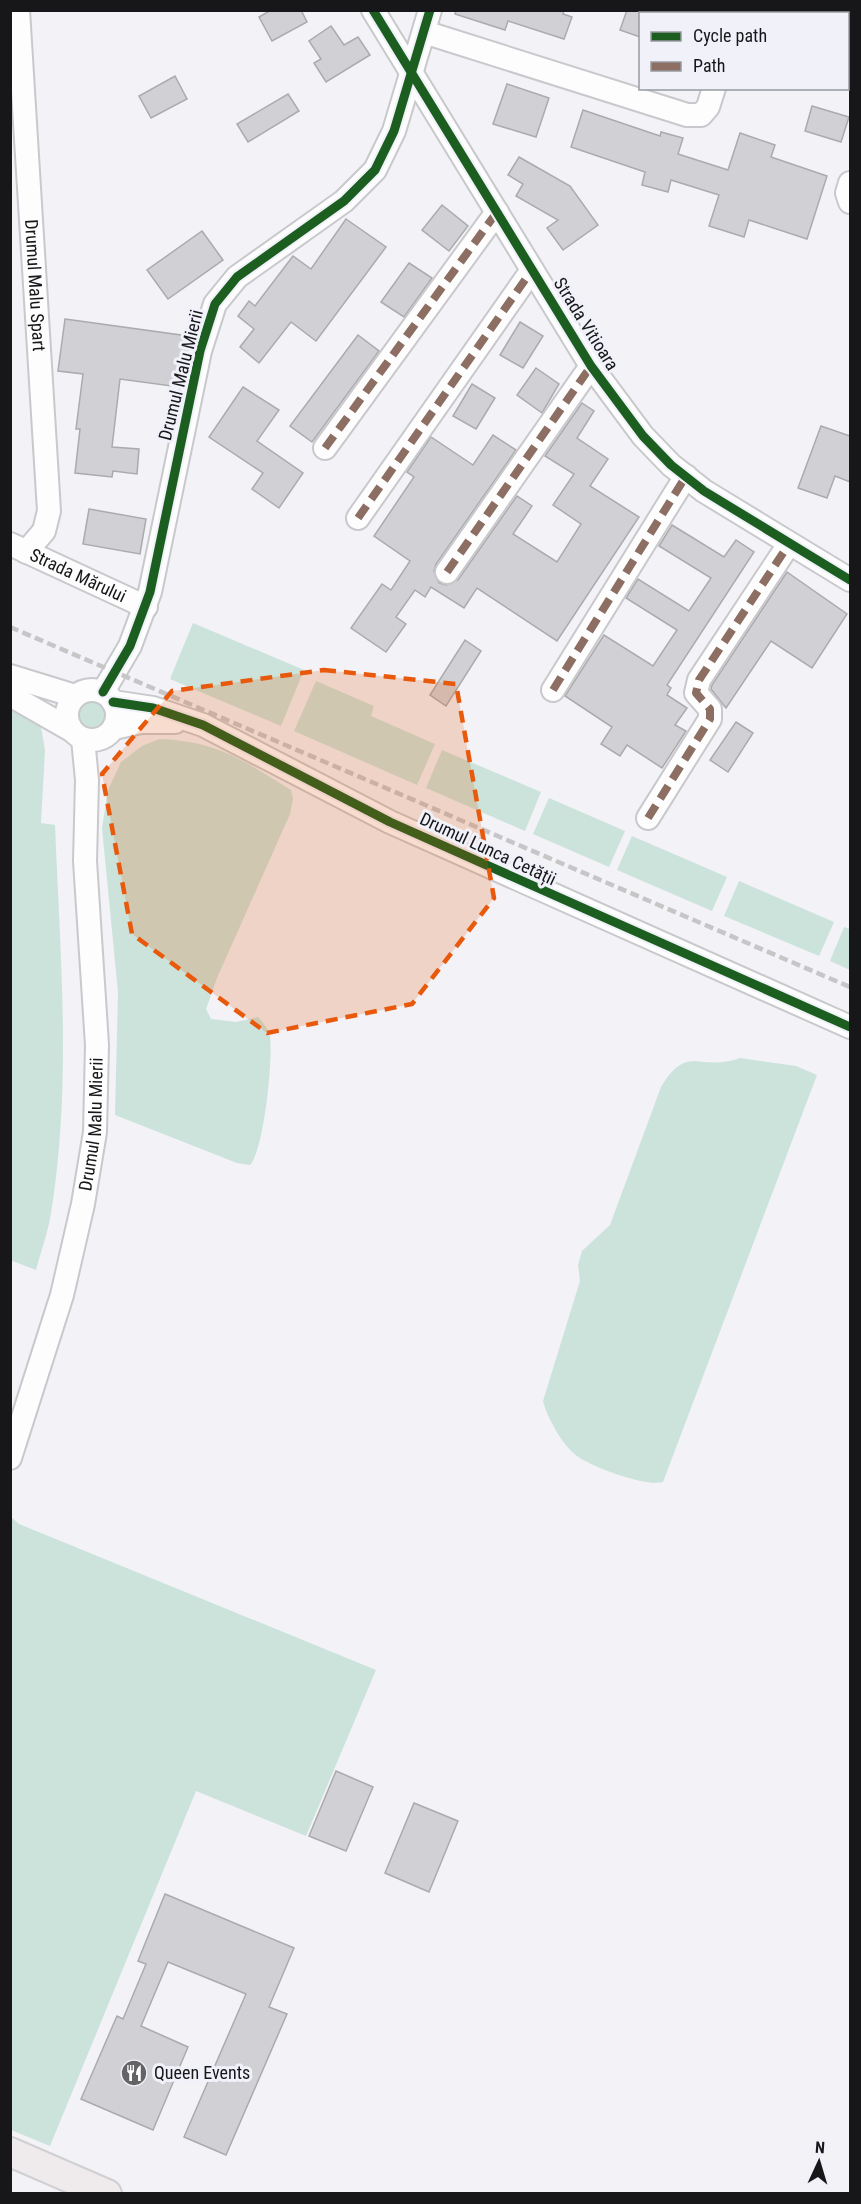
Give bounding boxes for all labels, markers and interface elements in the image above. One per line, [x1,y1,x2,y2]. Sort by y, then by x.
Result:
legend [639,12,849,90]
text: Cycle path [693,25,767,46]
text: Path [693,55,726,76]
street label: Drumul Malu Spart [21,219,50,352]
street label: Strada Vitioara [550,274,623,374]
street label: Drumul Malu Mierii [154,307,207,442]
street label: Strada Mărului [27,544,130,606]
street label: Drumul Lunca Cetății [416,808,560,890]
street label: Drumul Malu Mierii [74,1057,107,1192]
restaurant icon: Queen Events [119,2058,149,2088]
place label: Queen Events [154,2062,250,2083]
north arrow [789,2132,849,2192]
text: N [814,2138,826,2157]

